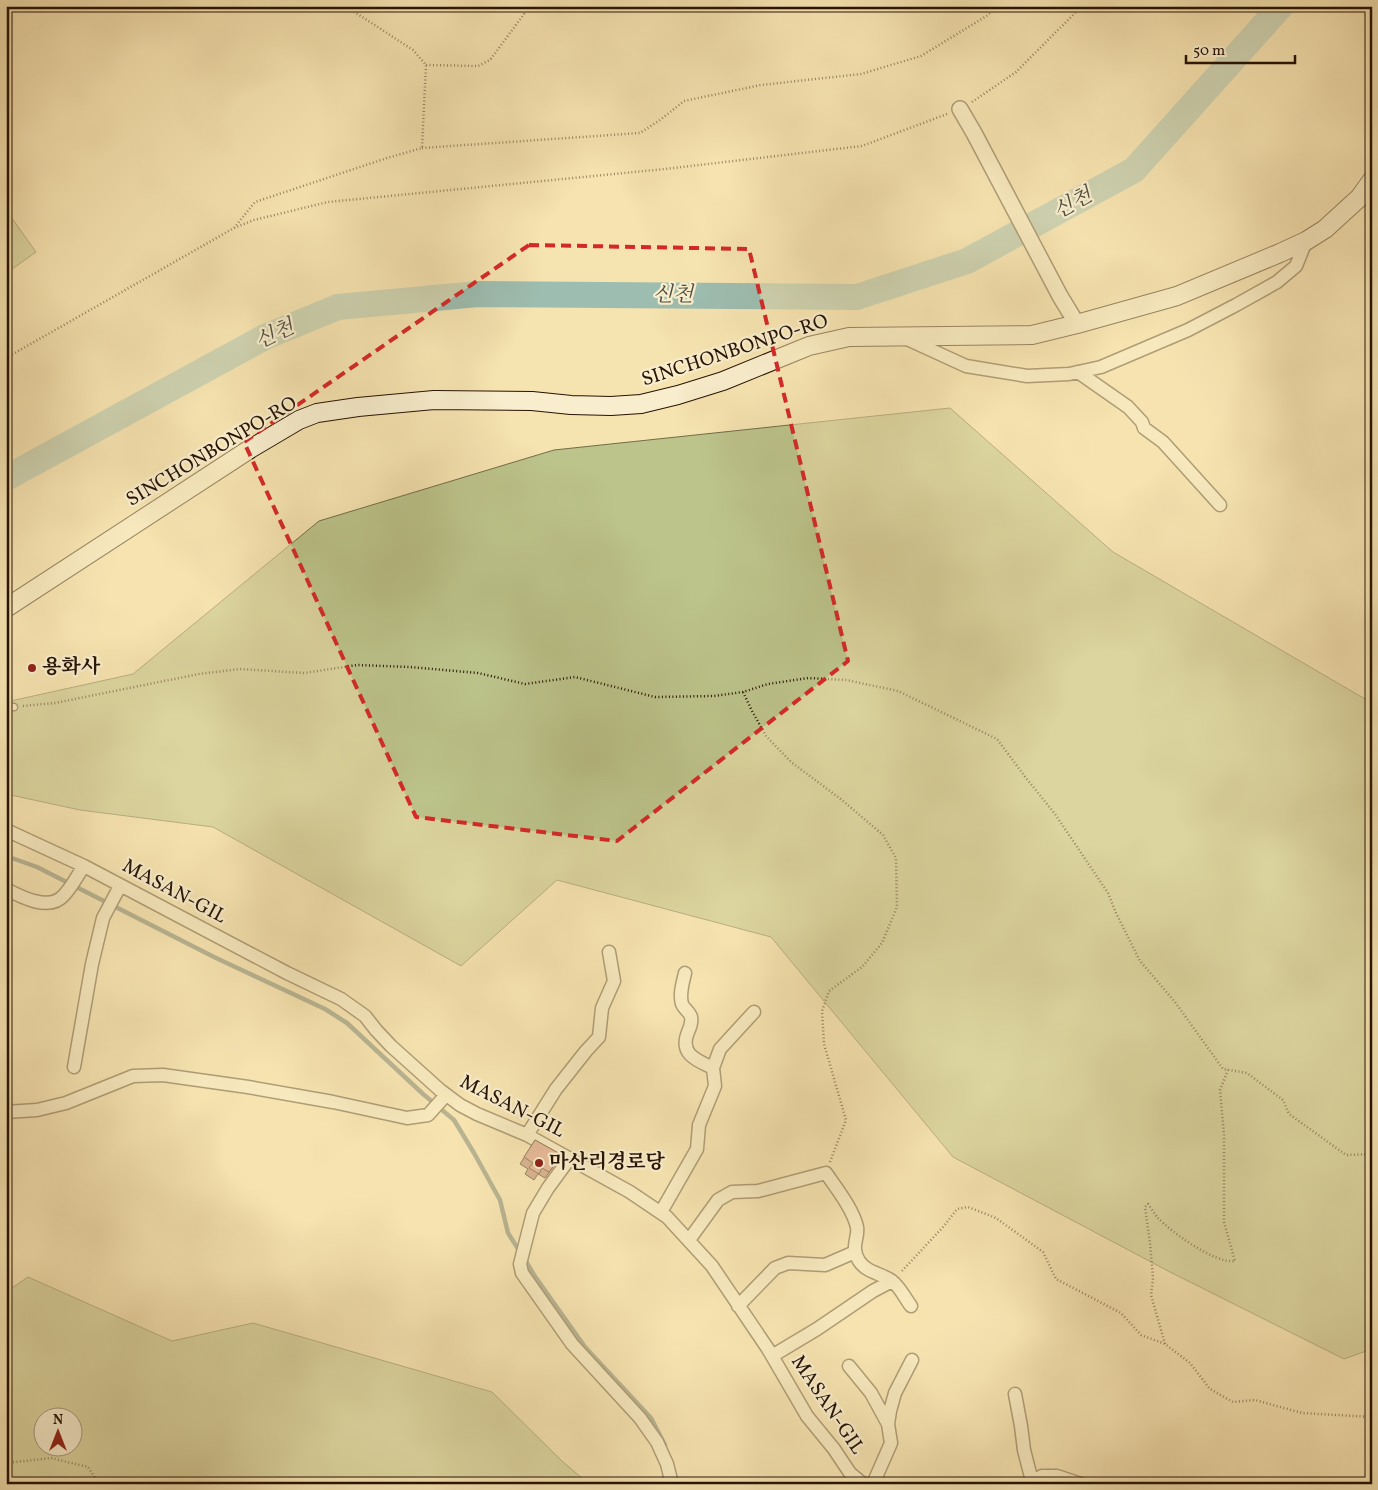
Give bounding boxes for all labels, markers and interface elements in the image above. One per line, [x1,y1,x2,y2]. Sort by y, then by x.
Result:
scale bar [1186,32,1294,64]
text: 50 m [1193,41,1225,62]
water label: 신천 [1048,181,1099,227]
water label: 신천 [653,281,695,310]
street label: SINCHONBONPO-RO [638,308,832,394]
water label: 신천 [250,313,301,357]
street label: SINCHONBONPO-RO [121,390,303,514]
place label: 용화사 [42,654,101,682]
marker: 용화사 [26,662,38,674]
street label: MASAN-GIL [117,853,231,931]
street label: MASAN-GIL [455,1069,569,1145]
place label: 마산리경로당 [549,1149,666,1177]
marker: 마산리경로당 [533,1157,545,1169]
street label: MASAN-GIL [783,1350,871,1460]
north arrow [32,1408,82,1458]
text: N [53,1411,63,1430]

